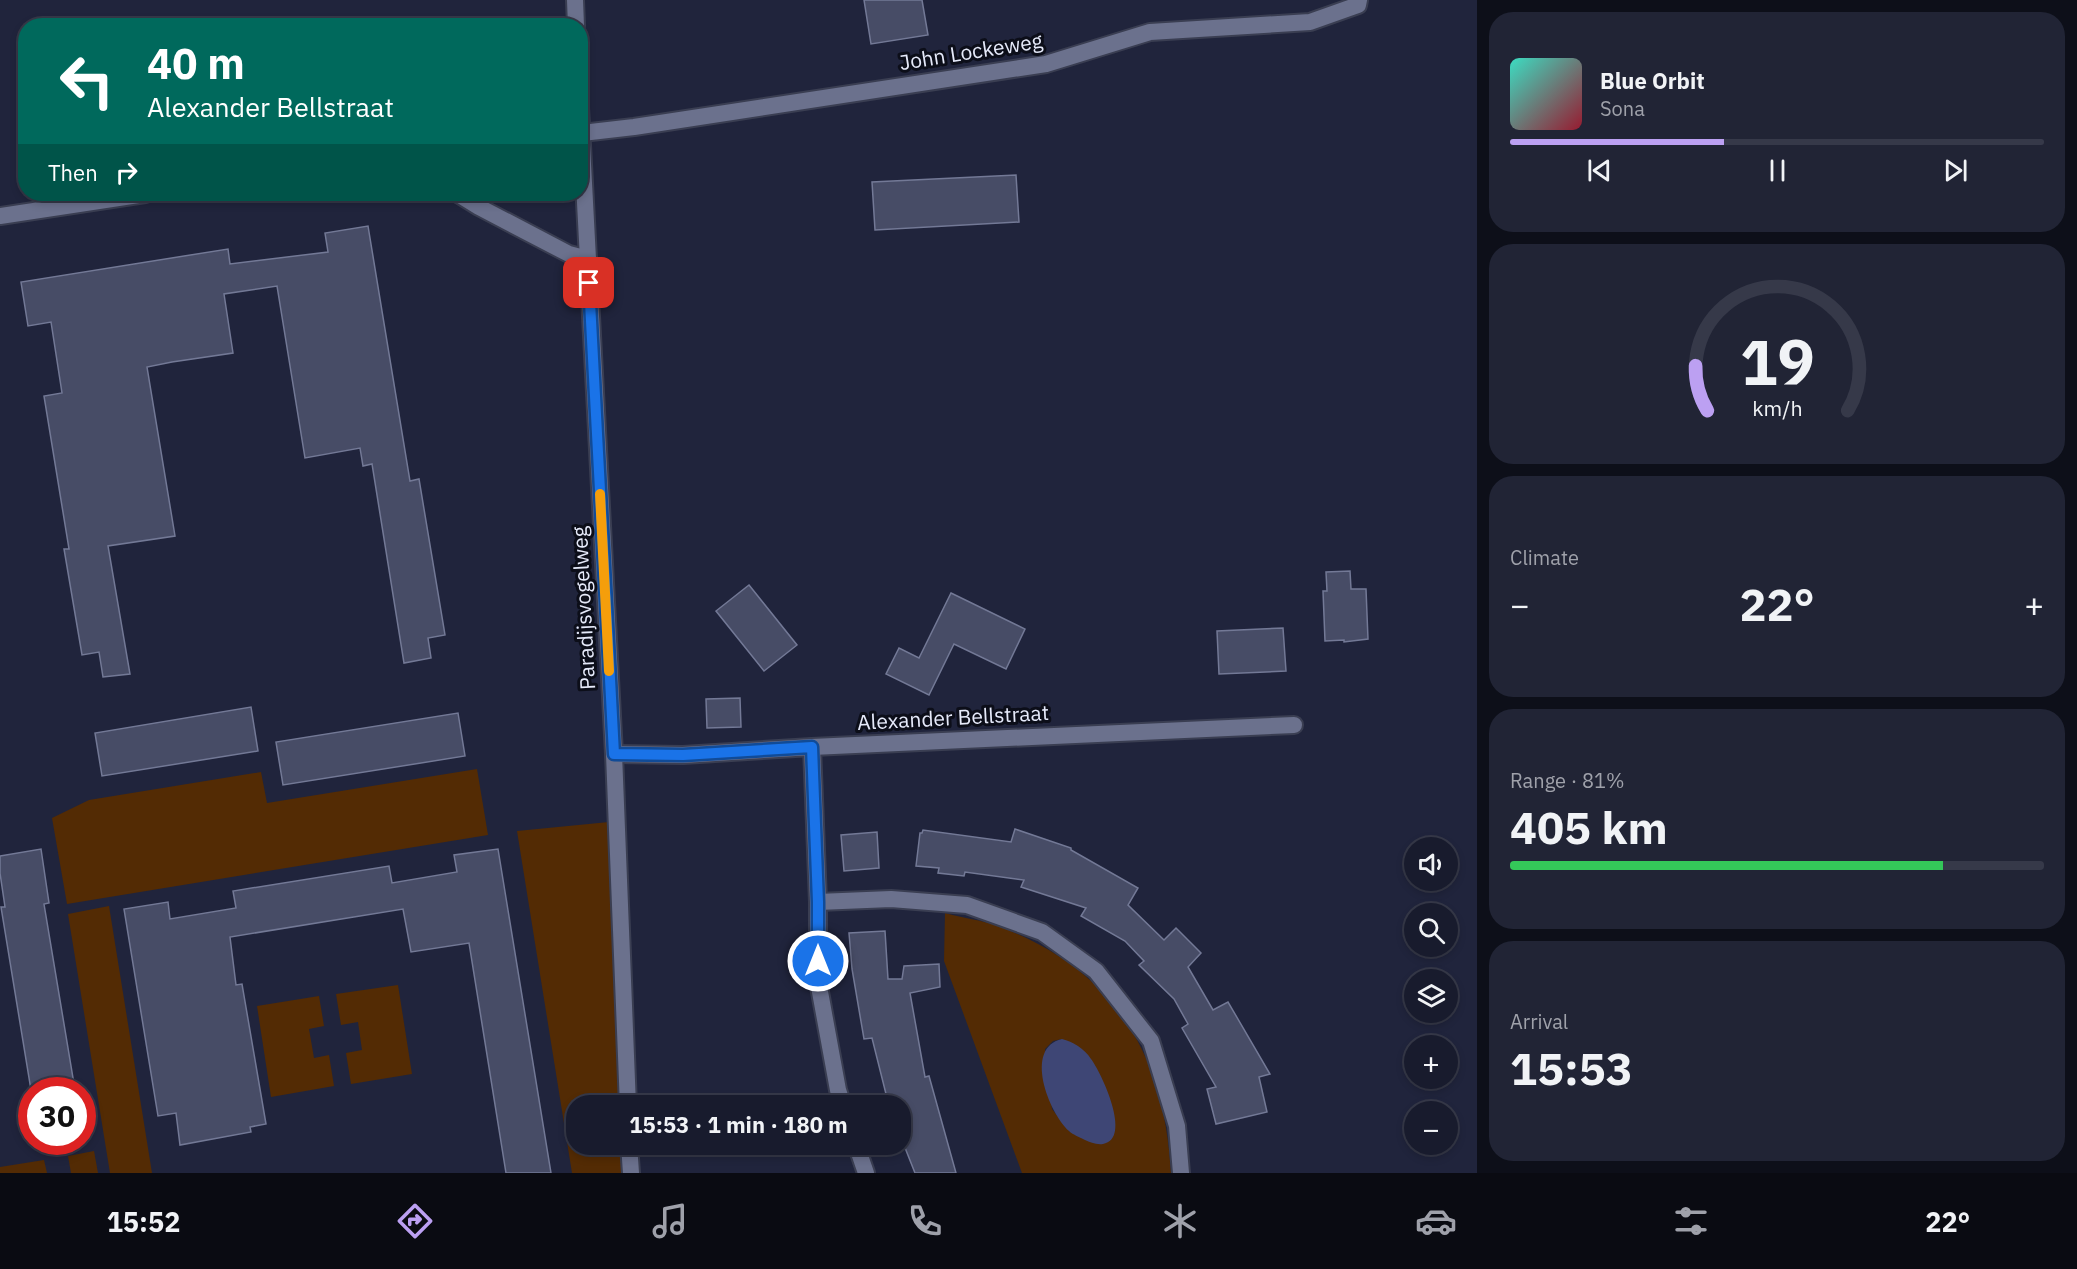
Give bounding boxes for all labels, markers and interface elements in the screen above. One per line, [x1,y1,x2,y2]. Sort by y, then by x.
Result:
street label: John Lockeweg [897,26,1044,76]
text: 40 m [147,36,245,91]
icon: left [48,42,126,120]
text: Blue Orbit [1600,66,1705,95]
text: Alexander Bellstraat [147,89,394,124]
text: Sona [1600,95,1645,122]
icon: previous [1583,154,1616,187]
icon: pause [1761,154,1794,187]
icon: next [1939,154,1972,187]
icon: right [110,156,143,189]
text: Then [48,158,98,187]
pin [563,257,614,308]
icon: arrive [572,266,605,299]
text: 19 [1740,321,1814,402]
text: km/h [1752,395,1802,423]
street label: Paradijsvogelweg [565,525,601,691]
text: Climate [1510,544,1579,571]
text: 22° [1739,575,1815,633]
text: − [1510,583,1530,626]
text: + [2024,583,2044,626]
street label: Alexander Bellstraat [856,698,1050,736]
text: Range · 81% [1510,767,1625,794]
text: 405 km [1510,798,1668,856]
map controls [1404,837,1458,1155]
button: sound [1404,837,1458,891]
button: search [1404,903,1458,957]
position arrow [786,929,850,993]
button: layers [1404,969,1458,1023]
text: Arrival [1510,1008,1568,1035]
button: + [1404,1035,1458,1089]
text: 15:53 [1510,1039,1633,1097]
speed limit sign: 30 [18,1077,96,1155]
button: − [1404,1101,1458,1155]
text: 15:53 · 1 min · 180 m [629,1110,848,1139]
icon: directions [394,1200,436,1242]
icon: music [649,1200,691,1242]
icon: phone [904,1200,946,1242]
icon: climate [1159,1200,1201,1242]
icon: car [1415,1200,1457,1242]
icon: filters [1670,1200,1712,1242]
text: 15:52 [107,1204,180,1239]
text: 22° [1925,1204,1970,1239]

